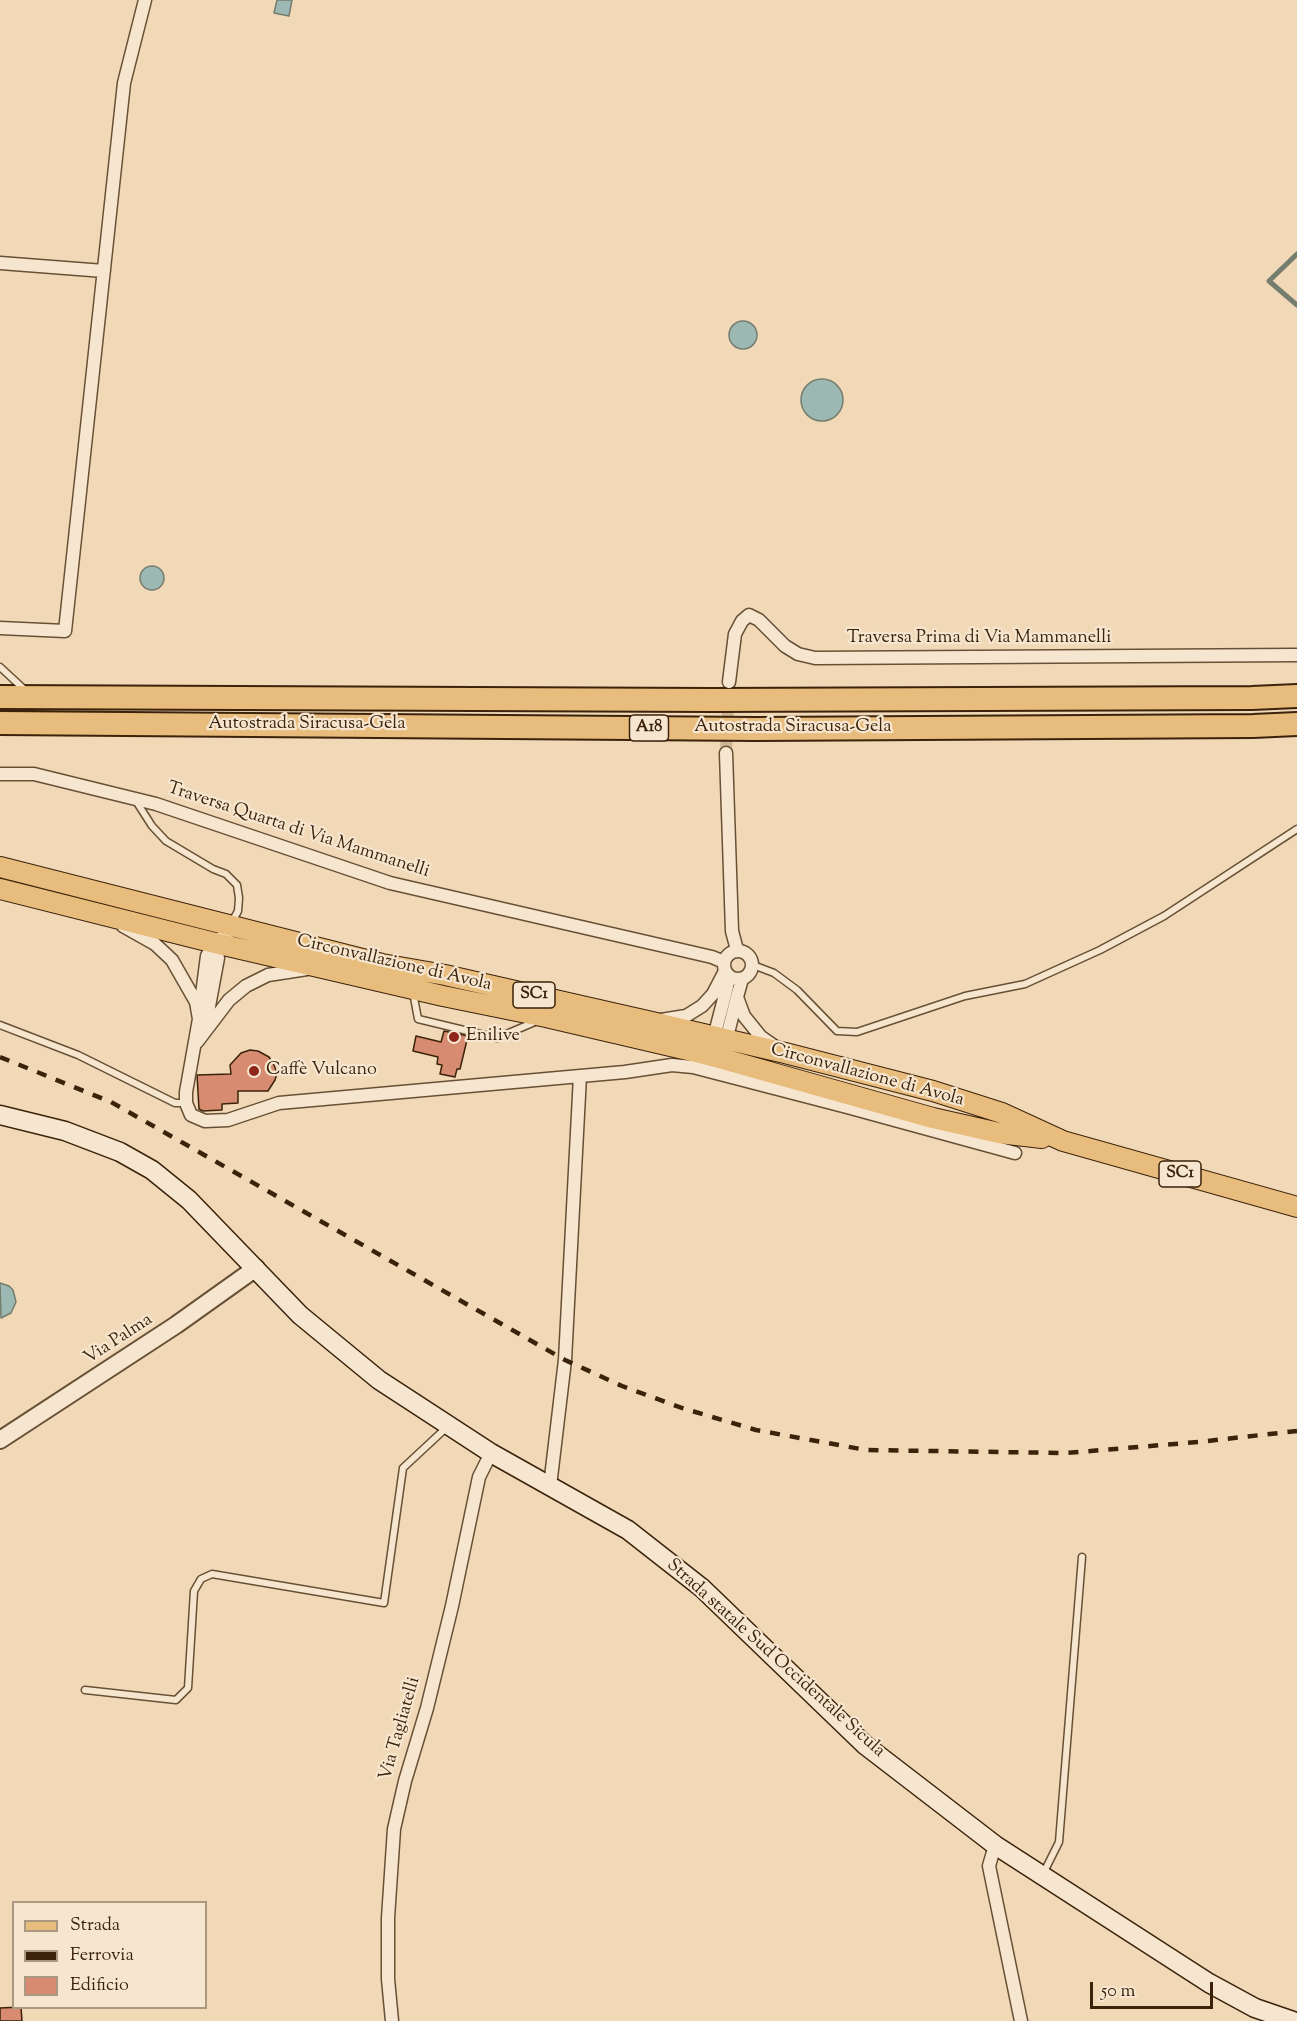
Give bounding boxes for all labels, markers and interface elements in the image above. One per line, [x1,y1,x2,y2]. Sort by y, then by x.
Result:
street label: Traversa Prima di Via Mammanelli [847,628,1111,650]
street label: Autostrada Siracusa-Gela [208,714,406,736]
road number: A18 [630,715,668,741]
street label: Autostrada Siracusa-Gela [694,717,892,739]
street label: Traversa Quarta di Via Mammanelli [164,778,432,884]
street label: Circonvallazione di Avola [294,931,494,997]
road number: SC1 [513,982,555,1008]
place label: Enilive [466,1026,520,1048]
marker: Enilive [447,1030,461,1044]
street label: Circonvallazione di Avola [768,1040,966,1112]
place label: Caffè Vulcano [266,1060,377,1082]
marker: Caffè Vulcano [247,1064,261,1078]
road number: SC1 [1159,1161,1201,1187]
street label: Via Palma [81,1310,157,1370]
street label: Strada statale Sud Occidentale Sicula [661,1555,889,1763]
street label: Via Tagliatelli [376,1675,426,1783]
legend [12,1901,207,2009]
text: Strada [70,1913,120,1939]
text: Ferrovia [70,1943,134,1969]
scale bar [1093,1970,1216,2008]
text: Edificio [70,1973,129,1999]
text: 50 m [1101,1979,1135,2005]

